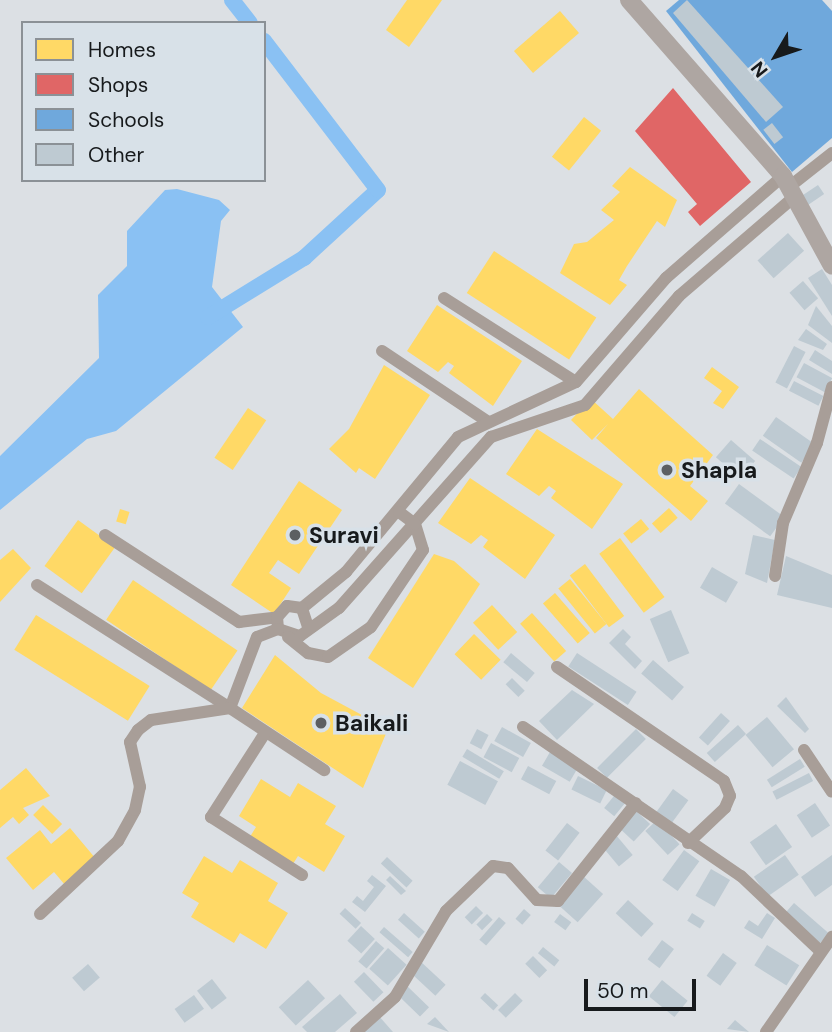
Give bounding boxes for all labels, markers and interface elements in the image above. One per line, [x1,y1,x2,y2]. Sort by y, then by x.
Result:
legend [21,21,266,182]
north arrow [741,21,811,91]
text: Homes [88,36,156,64]
text: N [745,56,773,83]
text: Shops [88,71,148,99]
text: Schools [88,106,164,134]
text: Other [88,141,144,169]
place label: Shapla [681,456,757,484]
marker: Shapla [659,462,675,478]
place label: Suravi [309,521,379,549]
marker: Suravi [287,527,303,543]
place label: Baikali [335,709,408,737]
marker: Baikali [313,715,329,731]
scale bar [587,965,699,1009]
text: 50 m [597,977,648,1005]

